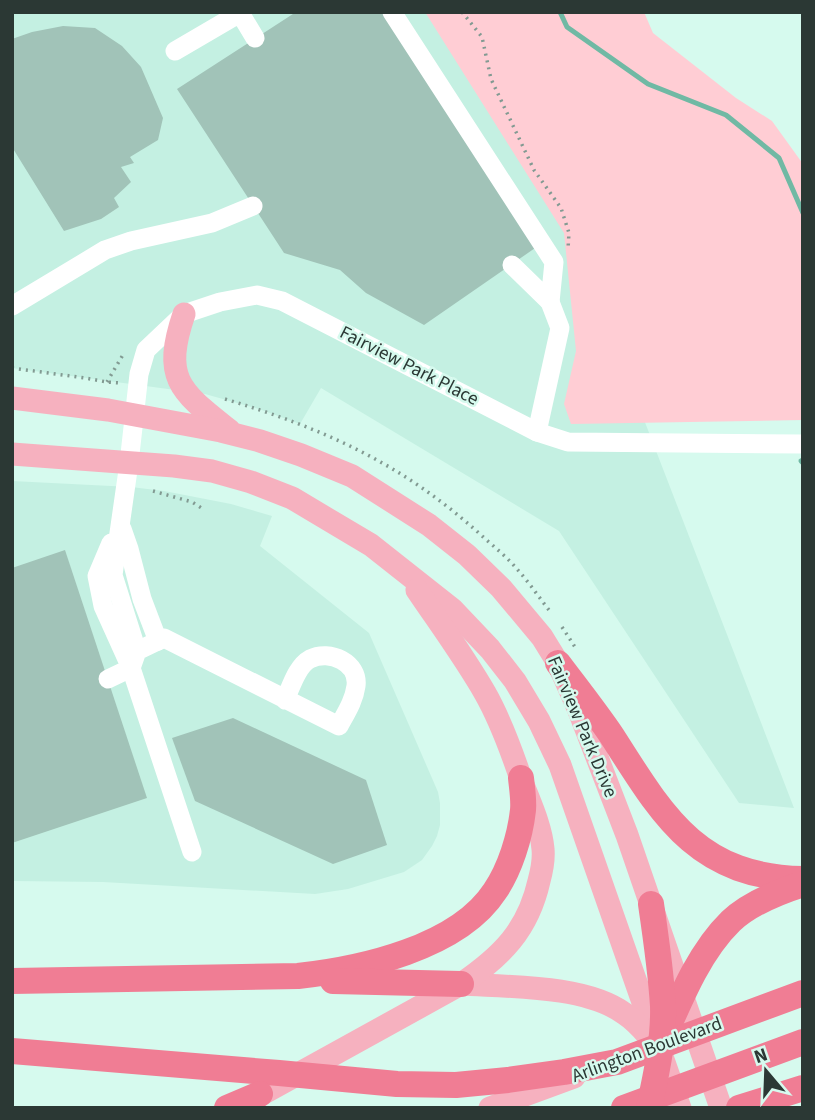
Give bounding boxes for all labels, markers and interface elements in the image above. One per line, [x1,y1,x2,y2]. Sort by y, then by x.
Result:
street label: Fairview Park Place [335,319,483,413]
street label: Fairview Park Drive [540,652,624,802]
street label: Arlington Boulevard [568,1010,726,1090]
north arrow [731,1036,801,1106]
text: N [751,1042,771,1071]

